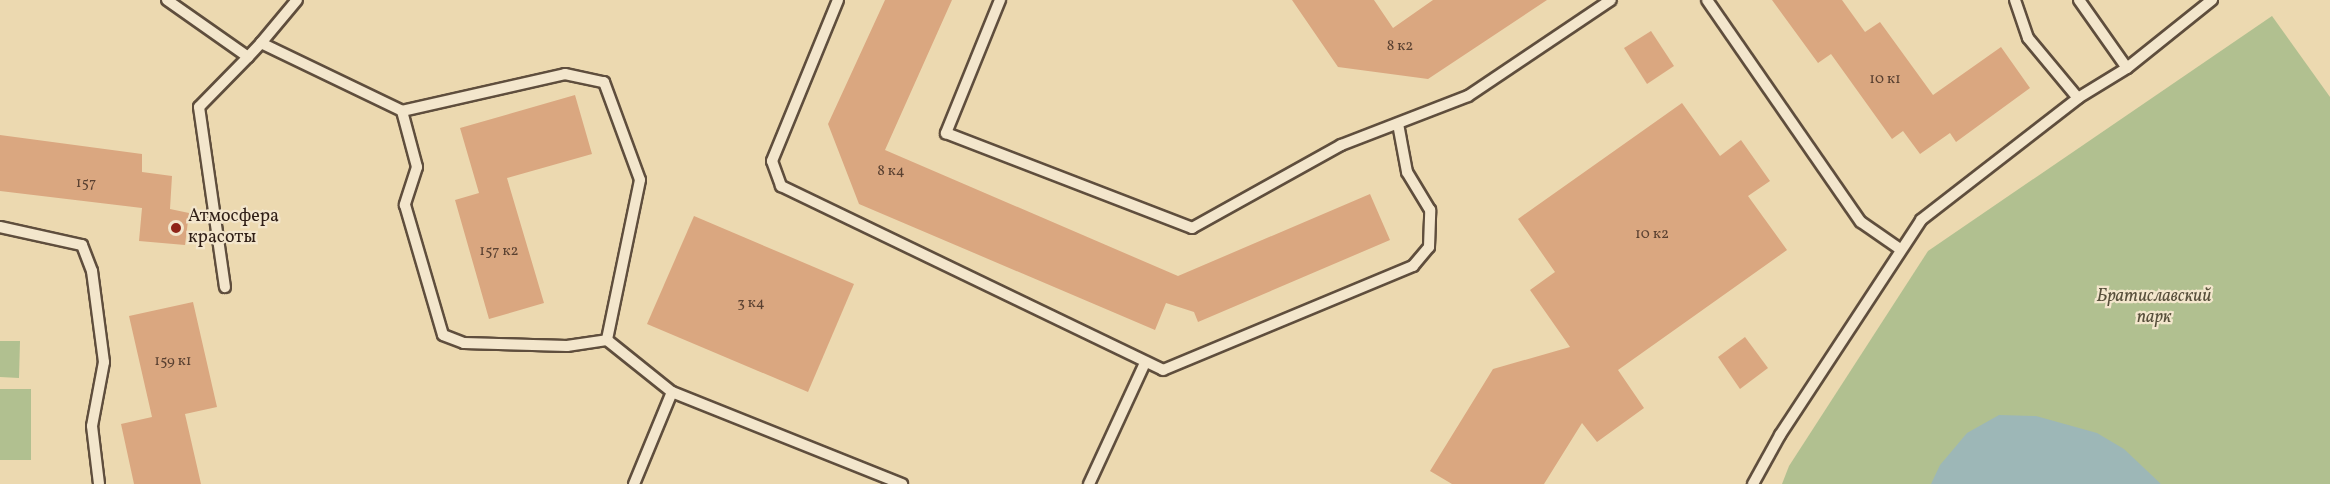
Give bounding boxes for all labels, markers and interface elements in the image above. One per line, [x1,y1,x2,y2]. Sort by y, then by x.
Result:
house number: 8 к2 [1387,38,1413,56]
house number: 10 к1 [1869,71,1901,89]
house number: 8 к4 [877,163,905,181]
house number: 157 [76,175,96,193]
place label: Атмосфера красоты [188,207,279,250]
marker: Атмосфера красоты [169,221,183,235]
house number: 10 к2 [1635,226,1669,244]
house number: 157 к2 [479,243,519,261]
park label: Братиславский парк [2097,287,2211,330]
house number: 3 к4 [737,295,765,313]
house number: 159 к1 [154,353,192,371]

